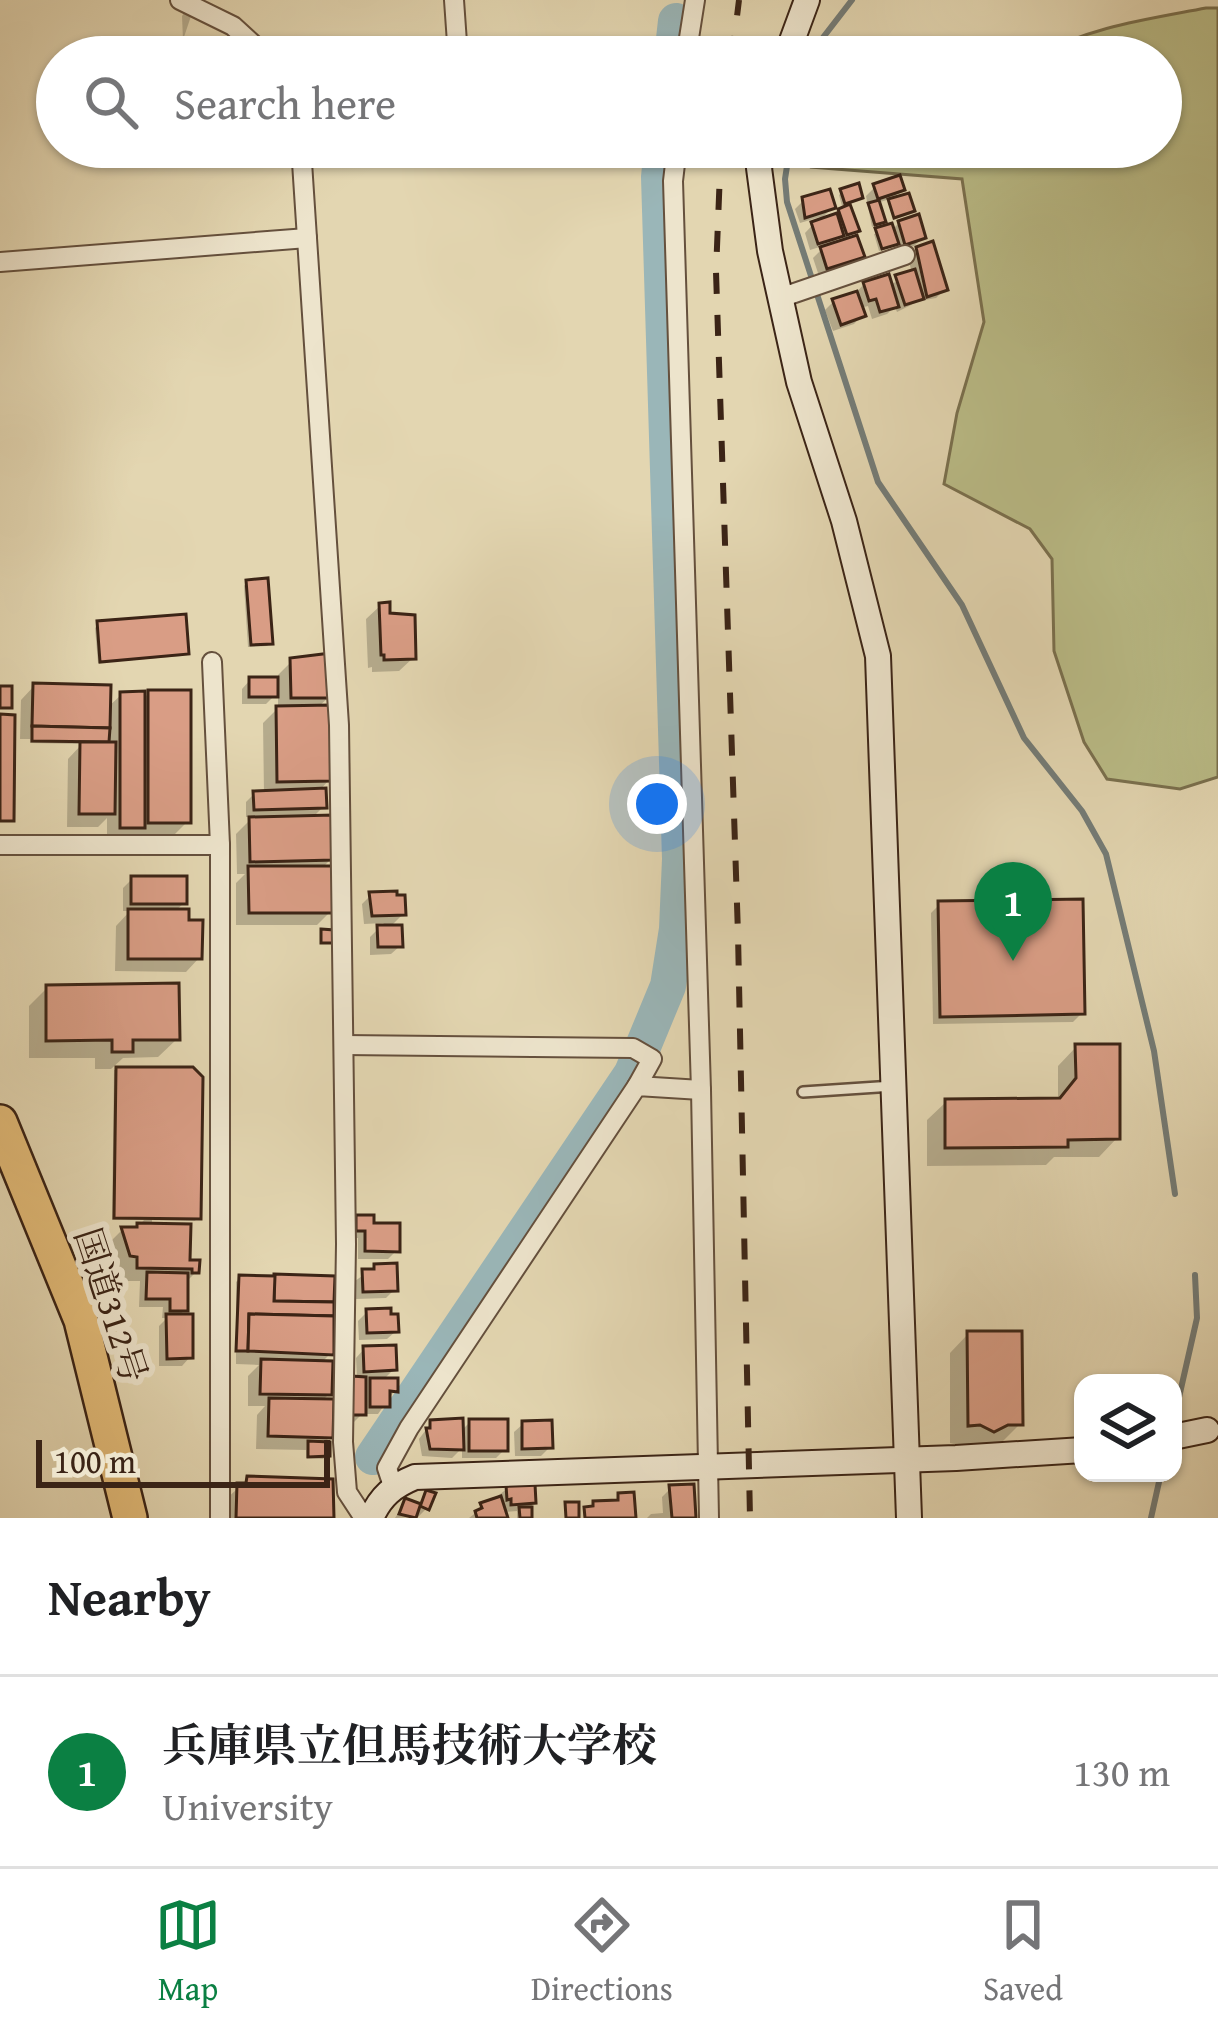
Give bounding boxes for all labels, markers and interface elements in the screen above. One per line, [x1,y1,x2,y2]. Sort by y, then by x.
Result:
search box [36,36,1182,168]
icon: search [78,69,144,135]
text: Search here [174,70,396,135]
your location [627,774,687,834]
pin: 1 [974,862,1052,961]
street label: 国道312号 [62,1221,162,1389]
map controls [1074,1374,1182,1482]
button: layers [1074,1374,1182,1482]
scale bar [36,1434,330,1487]
text: 100 m [54,1437,136,1485]
text: Nearby [48,1559,211,1634]
text: 兵庫県立但馬技術大学校 [162,1712,657,1777]
text: 1 [77,1743,97,1800]
text: 130 m [1073,1743,1170,1800]
text: University [162,1777,333,1834]
tab: Map [155,1892,221,2012]
tab: Directions [531,1892,673,2012]
tab: Saved [983,1892,1063,2012]

